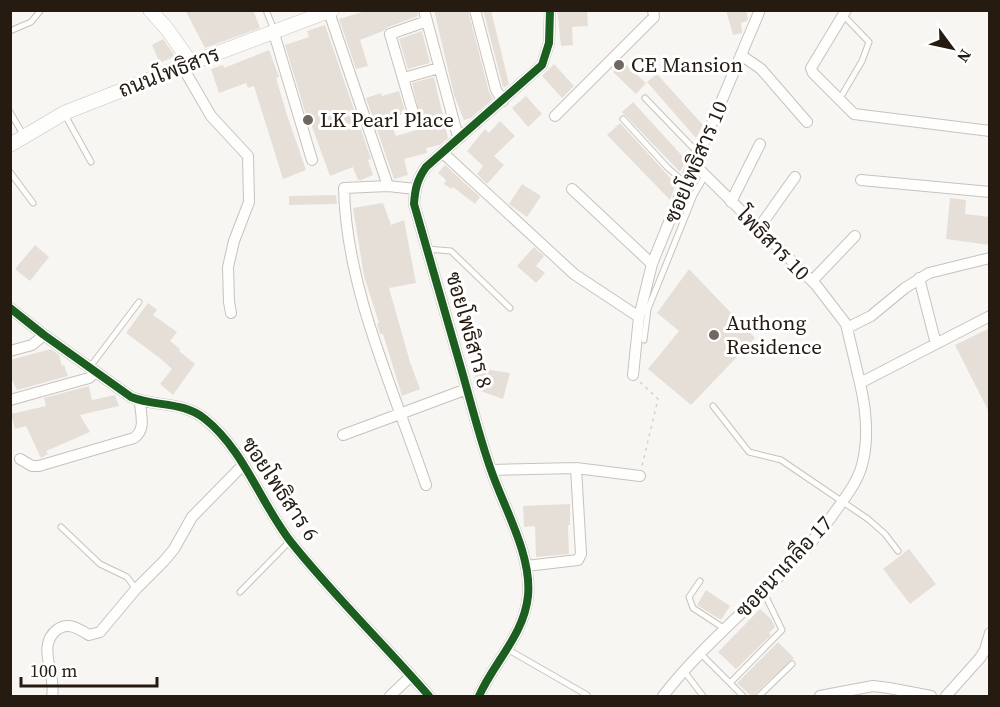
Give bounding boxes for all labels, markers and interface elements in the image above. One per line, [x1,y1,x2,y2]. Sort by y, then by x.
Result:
north arrow [922,18,982,78]
street label: ถนนโพธิสาร [114,39,223,104]
text: N [952,45,977,67]
place label: CE Mansion [631,50,744,79]
marker: CE Mansion [612,58,626,72]
street label: ซอยโพธิสาร 10 [657,96,734,227]
place label: LK Pearl Place [320,105,454,134]
marker: LK Pearl Place [301,113,315,127]
street label: โพธิสาร 10 [730,200,816,287]
street label: ซอยโพธิสาร 8 [439,268,500,391]
place label: Authong Residence [726,308,822,361]
marker: Authong Residence [707,328,721,342]
street label: ซอยโพธิสาร 6 [235,431,326,546]
street label: ซอยนาเกลือ 17 [729,509,839,624]
scale bar [21,650,158,688]
text: 100 m [30,658,77,683]

